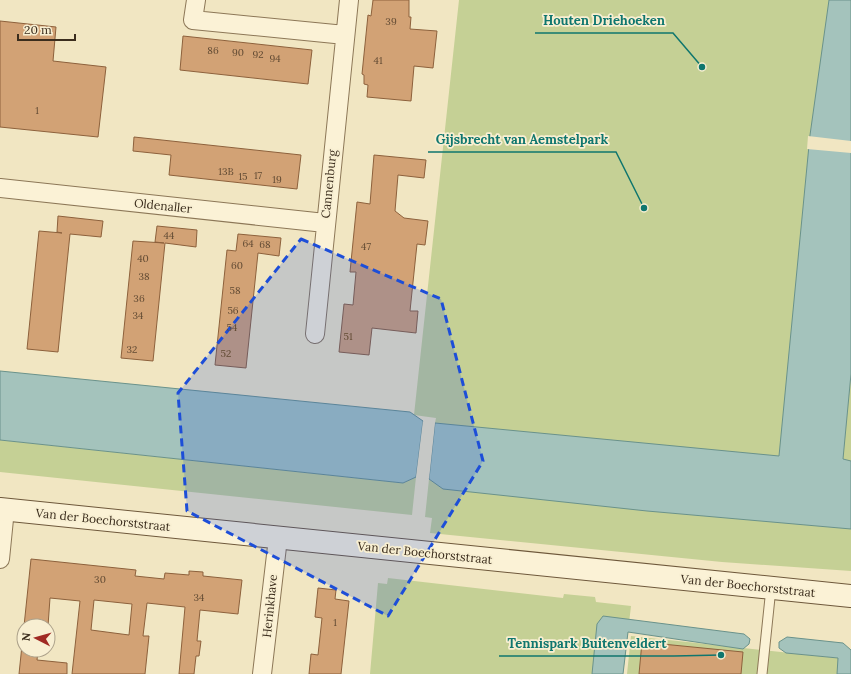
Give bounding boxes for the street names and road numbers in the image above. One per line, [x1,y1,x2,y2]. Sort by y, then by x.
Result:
street label: Cannenburg [317,149,340,219]
street label: Oldenaller [133,195,194,216]
street label: Van der Boechorststraat [34,505,172,534]
street label: Van der Boechorststraat [356,538,494,567]
street label: Van der Boechorststraat [679,571,817,600]
street label: Herinkhave [259,573,280,638]

